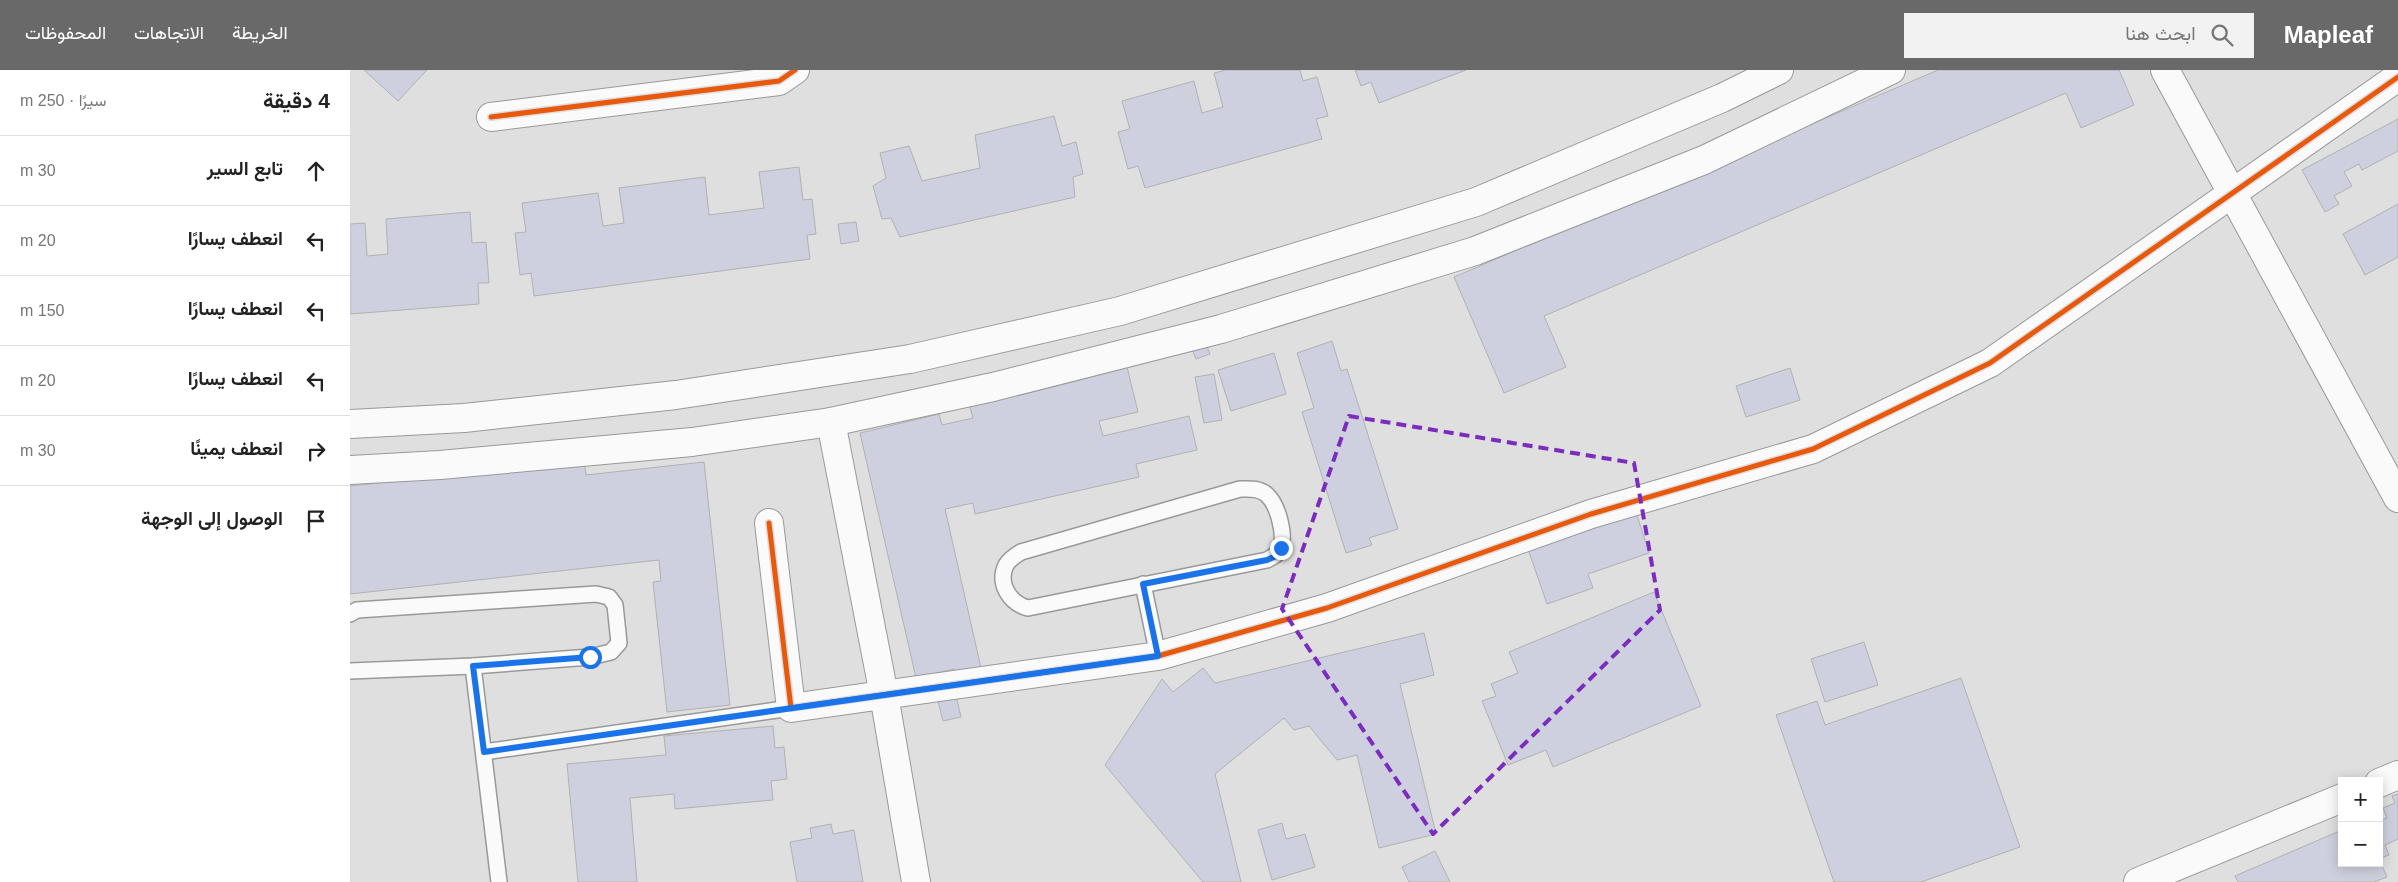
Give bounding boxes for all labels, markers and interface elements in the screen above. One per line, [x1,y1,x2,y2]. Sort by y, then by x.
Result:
search box [1904,13,2254,58]
icon: search [2208,21,2236,49]
text: Mapleaf [2284,21,2373,48]
text: المحفوظات [25,23,106,43]
text: الاتجاهات [134,23,204,43]
text: الخريطة [232,23,288,43]
text: ابحث هنا [2125,23,2196,44]
text: 4 دقيقة [263,89,330,112]
text: سيرًا · 250 m [20,92,106,109]
icon: ahead [302,157,330,185]
text: تابع السير [207,158,283,179]
text: 30 m [20,162,56,179]
icon: left [302,227,330,255]
text: انعطف يسارًا [188,228,283,249]
text: 20 m [20,232,56,249]
icon: left [302,297,330,325]
text: انعطف يسارًا [188,298,283,319]
text: 150 m [20,302,64,319]
icon: left [302,367,330,395]
text: انعطف يسارًا [188,368,283,389]
text: 20 m [20,372,56,389]
icon: right [302,437,330,465]
text: انعطف يمينًا [190,438,283,459]
text: 30 m [20,442,56,459]
icon: arrive [302,507,330,535]
text: الوصول إلى الوجهة [141,508,283,529]
route end [1270,537,1293,560]
route start [579,646,602,669]
map controls [2338,777,2383,867]
button: + [2338,777,2383,822]
button: − [2338,822,2383,867]

